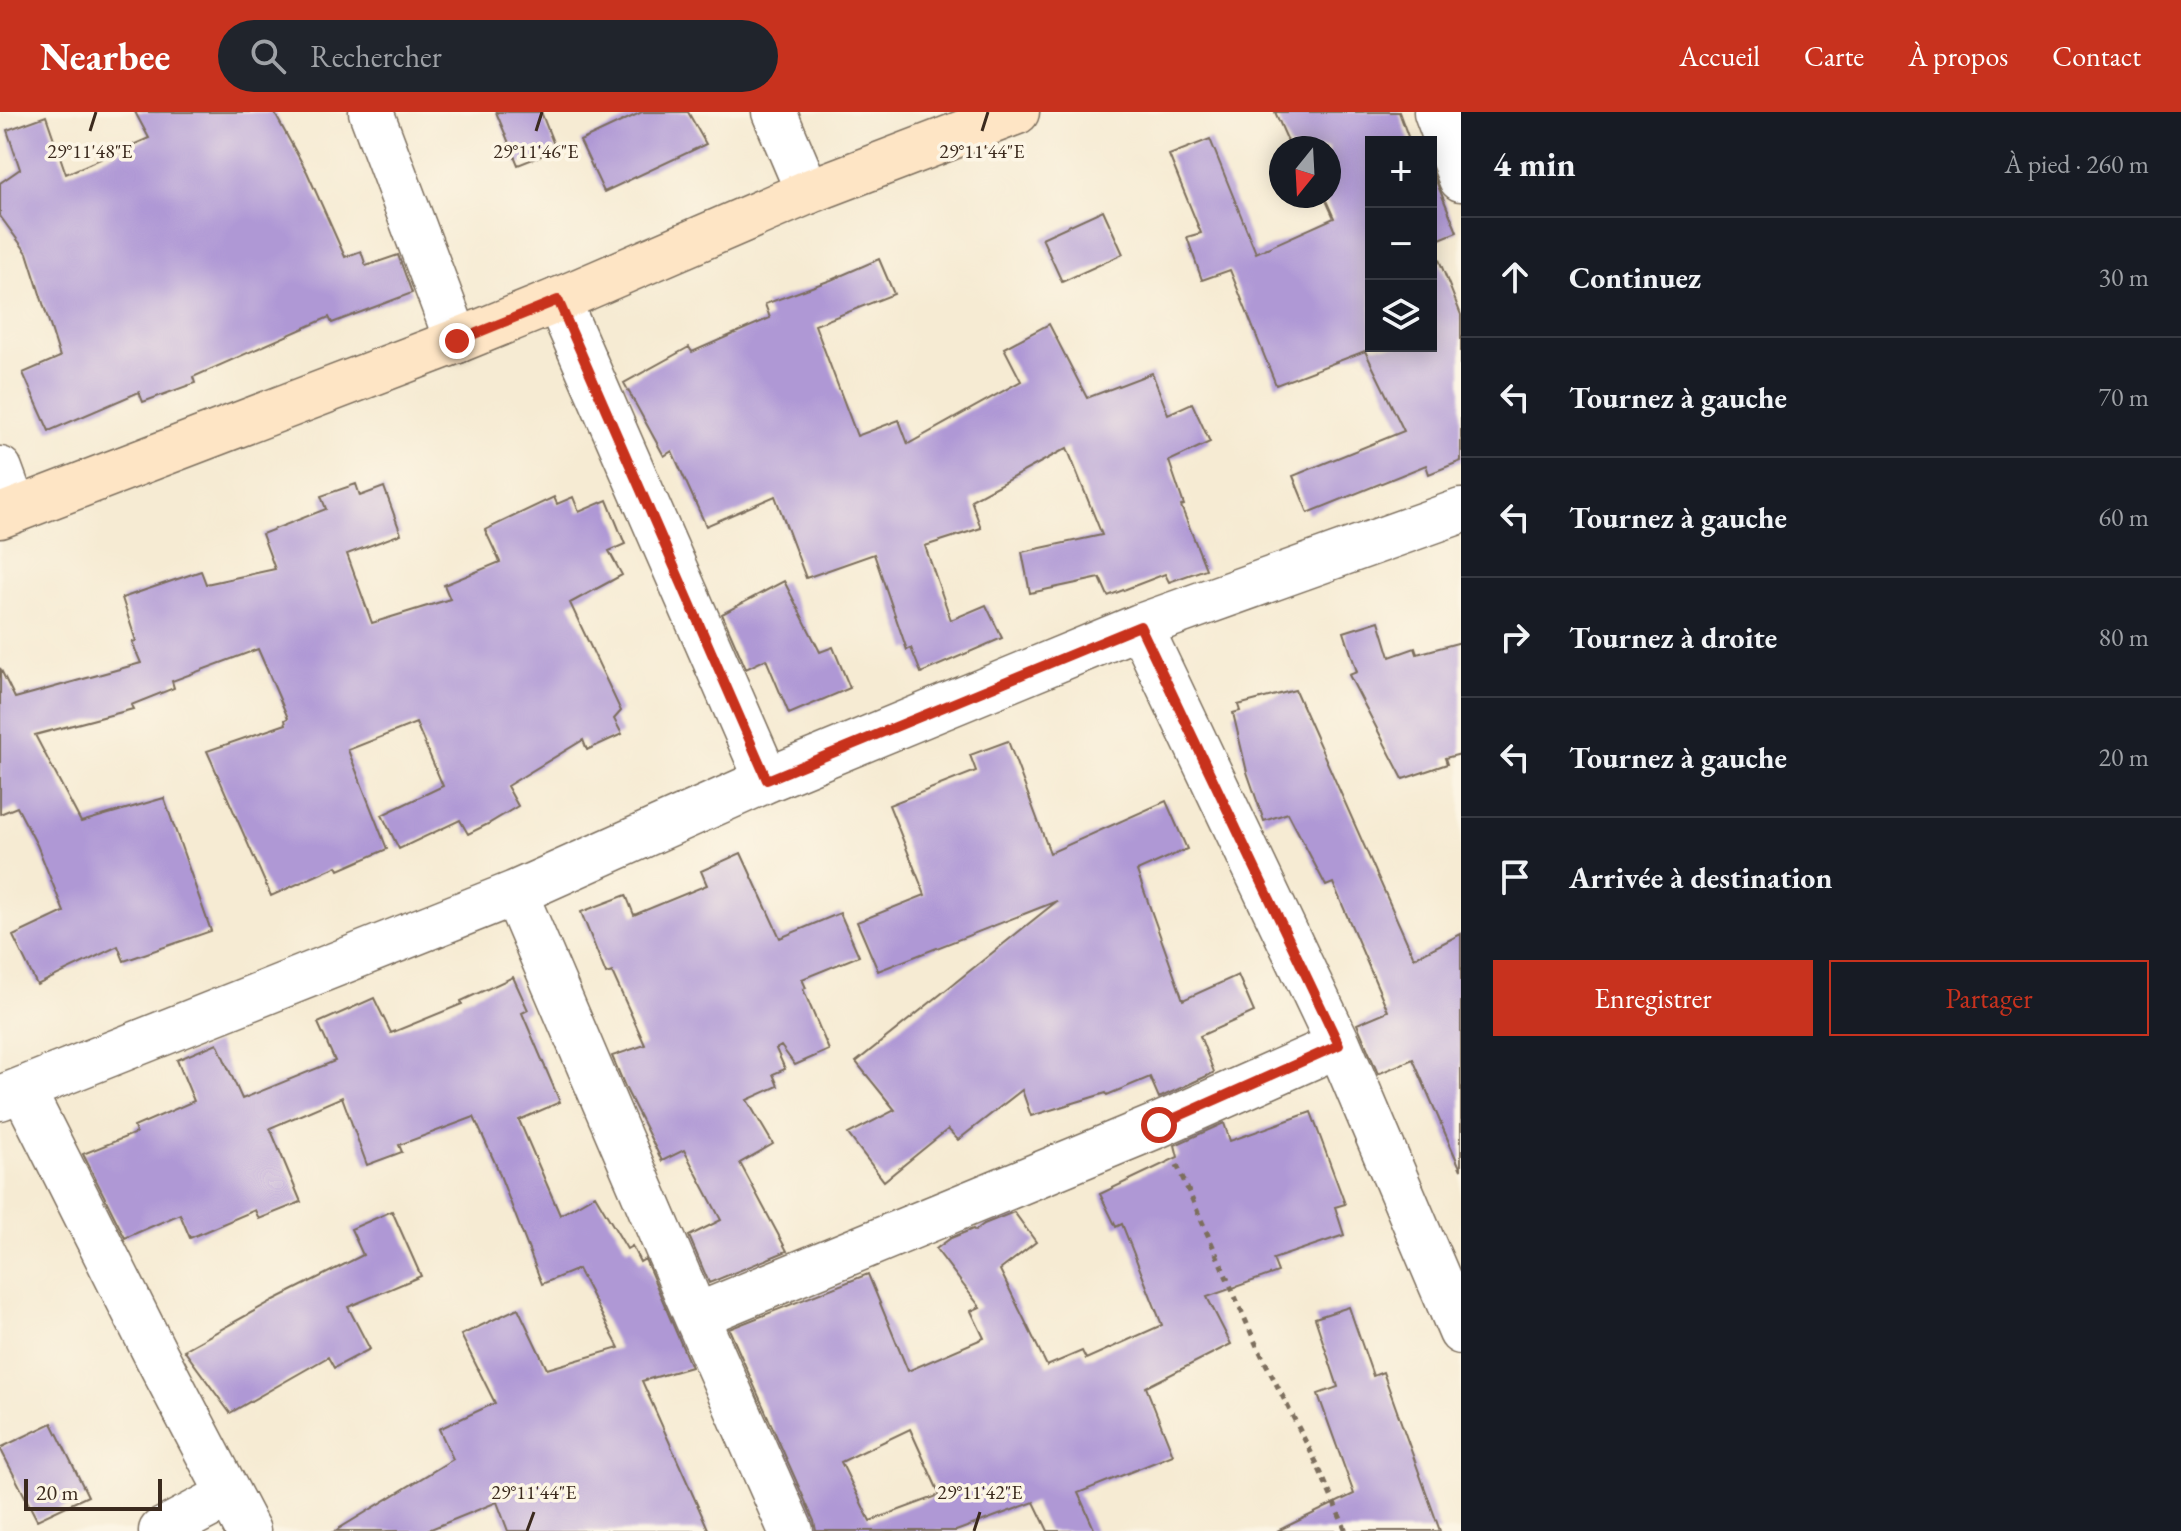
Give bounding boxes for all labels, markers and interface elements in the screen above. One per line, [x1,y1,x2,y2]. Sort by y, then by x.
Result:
search box [218,20,778,92]
text: Nearbee [40,32,170,81]
icon: search [246,34,290,78]
text: Rechercher [310,37,442,76]
text: Accueil [1679,38,1760,74]
text: Carte [1804,38,1864,74]
text: À propos [1908,38,2008,74]
text: Contact [2052,38,2141,74]
north arrow [1269,136,1341,208]
map controls [1365,136,1437,352]
button: + [1365,136,1437,208]
text: 29°11'48"E [47,138,133,164]
text: 29°11'46"E [493,138,579,164]
text: 29°11'44"E [939,138,1025,164]
text: 4 min [1493,142,1576,186]
text: À pied · 260 m [2004,147,2149,181]
button: − [1365,208,1437,280]
icon: ahead [1493,255,1537,299]
text: Continuez [1569,258,1701,297]
text: 30 m [2099,260,2149,294]
button: layers [1365,280,1437,352]
route end [439,323,475,359]
icon: left [1493,375,1537,419]
text: Tournez à gauche [1569,378,1787,417]
text: 70 m [2099,380,2149,414]
icon: left [1493,495,1537,539]
text: Tournez à gauche [1569,498,1787,537]
text: 60 m [2099,500,2149,534]
icon: right [1493,615,1537,659]
text: Tournez à droite [1569,618,1777,657]
text: 80 m [2099,620,2149,654]
icon: left [1493,735,1537,779]
text: Tournez à gauche [1569,738,1787,777]
text: 20 m [2099,740,2149,774]
icon: arrive [1493,855,1537,899]
text: Arrivée à destination [1569,858,1832,897]
button: Enregistrer [1493,960,1813,1036]
button: Partager [1829,960,2149,1036]
route start [1141,1107,1177,1143]
scale bar [24,1475,162,1511]
text: 20 m [36,1478,79,1507]
text: 29°11'44"E [491,1479,577,1505]
text: 29°11'42"E [937,1479,1023,1505]

